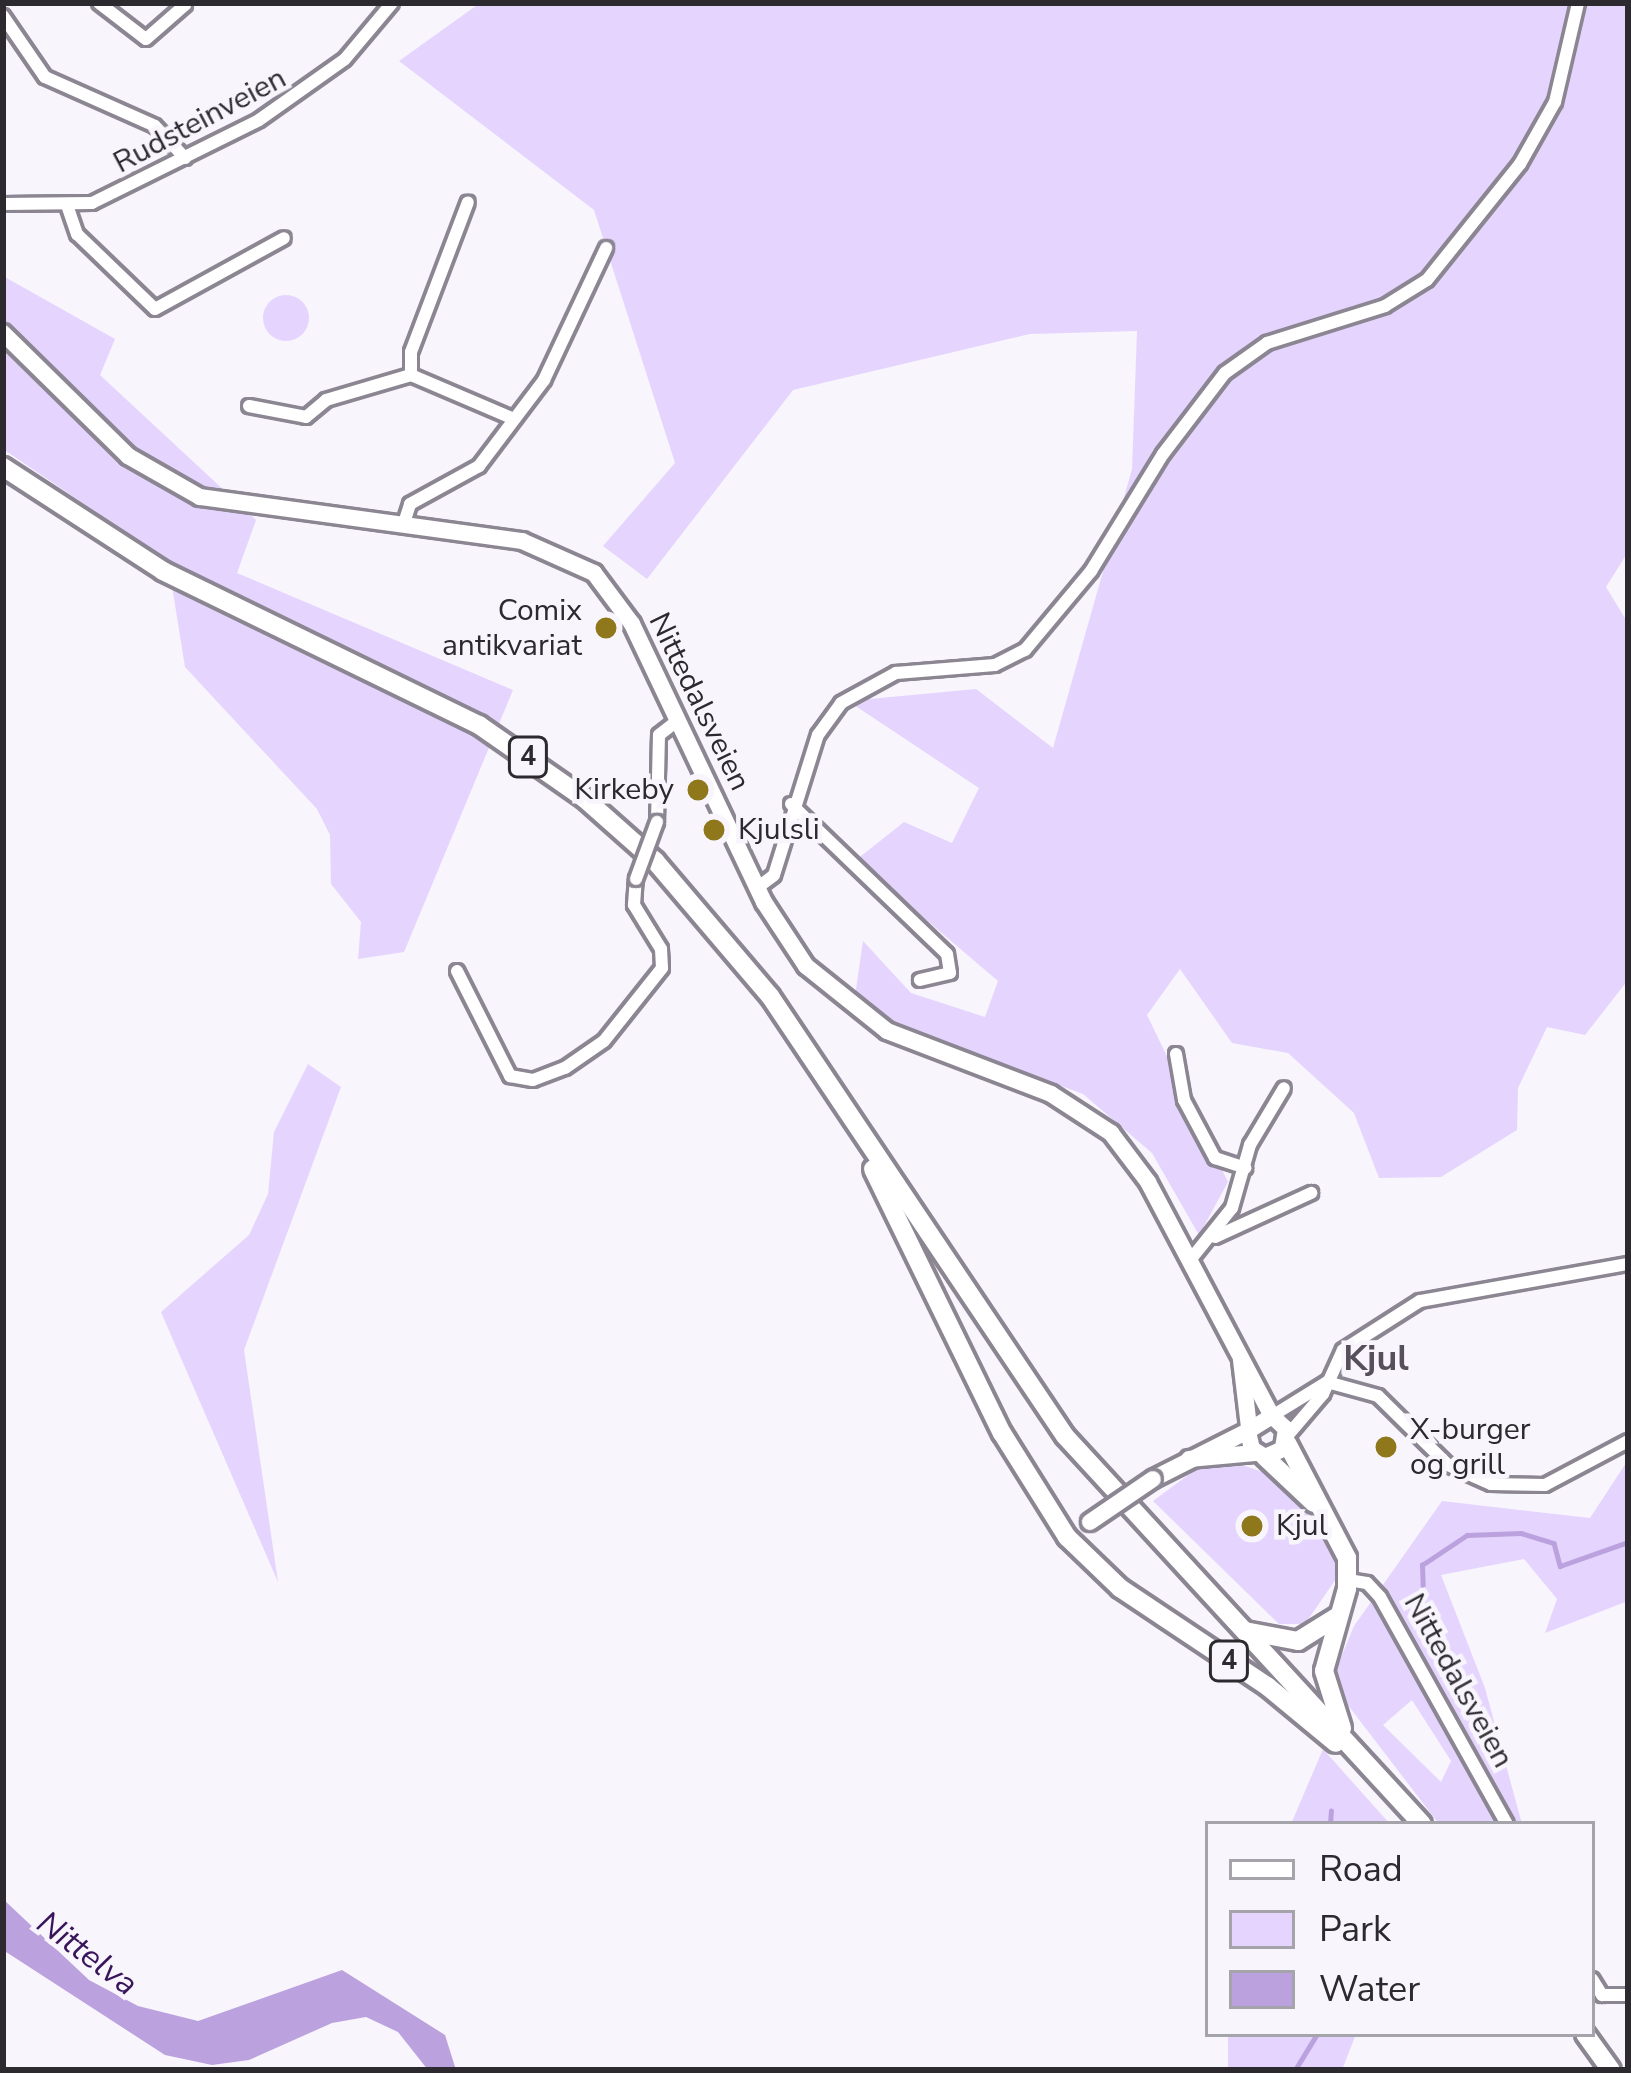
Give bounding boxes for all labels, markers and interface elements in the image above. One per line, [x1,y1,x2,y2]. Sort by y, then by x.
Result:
street label: Rudsteinveien [108,61,292,181]
place label: Comix antikvariat [442,593,582,664]
street label: Nittedalsveien [641,607,757,797]
marker: Comix antikvariat [593,615,619,641]
road number: 4 [507,736,549,778]
place label: Kirkeby [574,772,674,808]
marker: Kirkeby [685,777,711,803]
place label: Kjulsli [738,812,820,848]
marker: Kjulsli [701,817,727,843]
district label: Kjul [1343,1337,1409,1381]
place label: X-burger og grill [1410,1412,1531,1482]
marker: X-burger og grill [1373,1434,1399,1460]
place label: Kjul [1276,1508,1328,1544]
marker: Kjul [1239,1513,1265,1539]
street label: Nittedalsveien [1395,1588,1521,1774]
road number: 4 [1208,1640,1250,1682]
legend [1205,1821,1595,2037]
text: Road [1319,1845,1403,1894]
water label: Nittelva [29,1903,145,2005]
text: Park [1319,1905,1391,1954]
text: Water [1319,1965,1420,2014]

